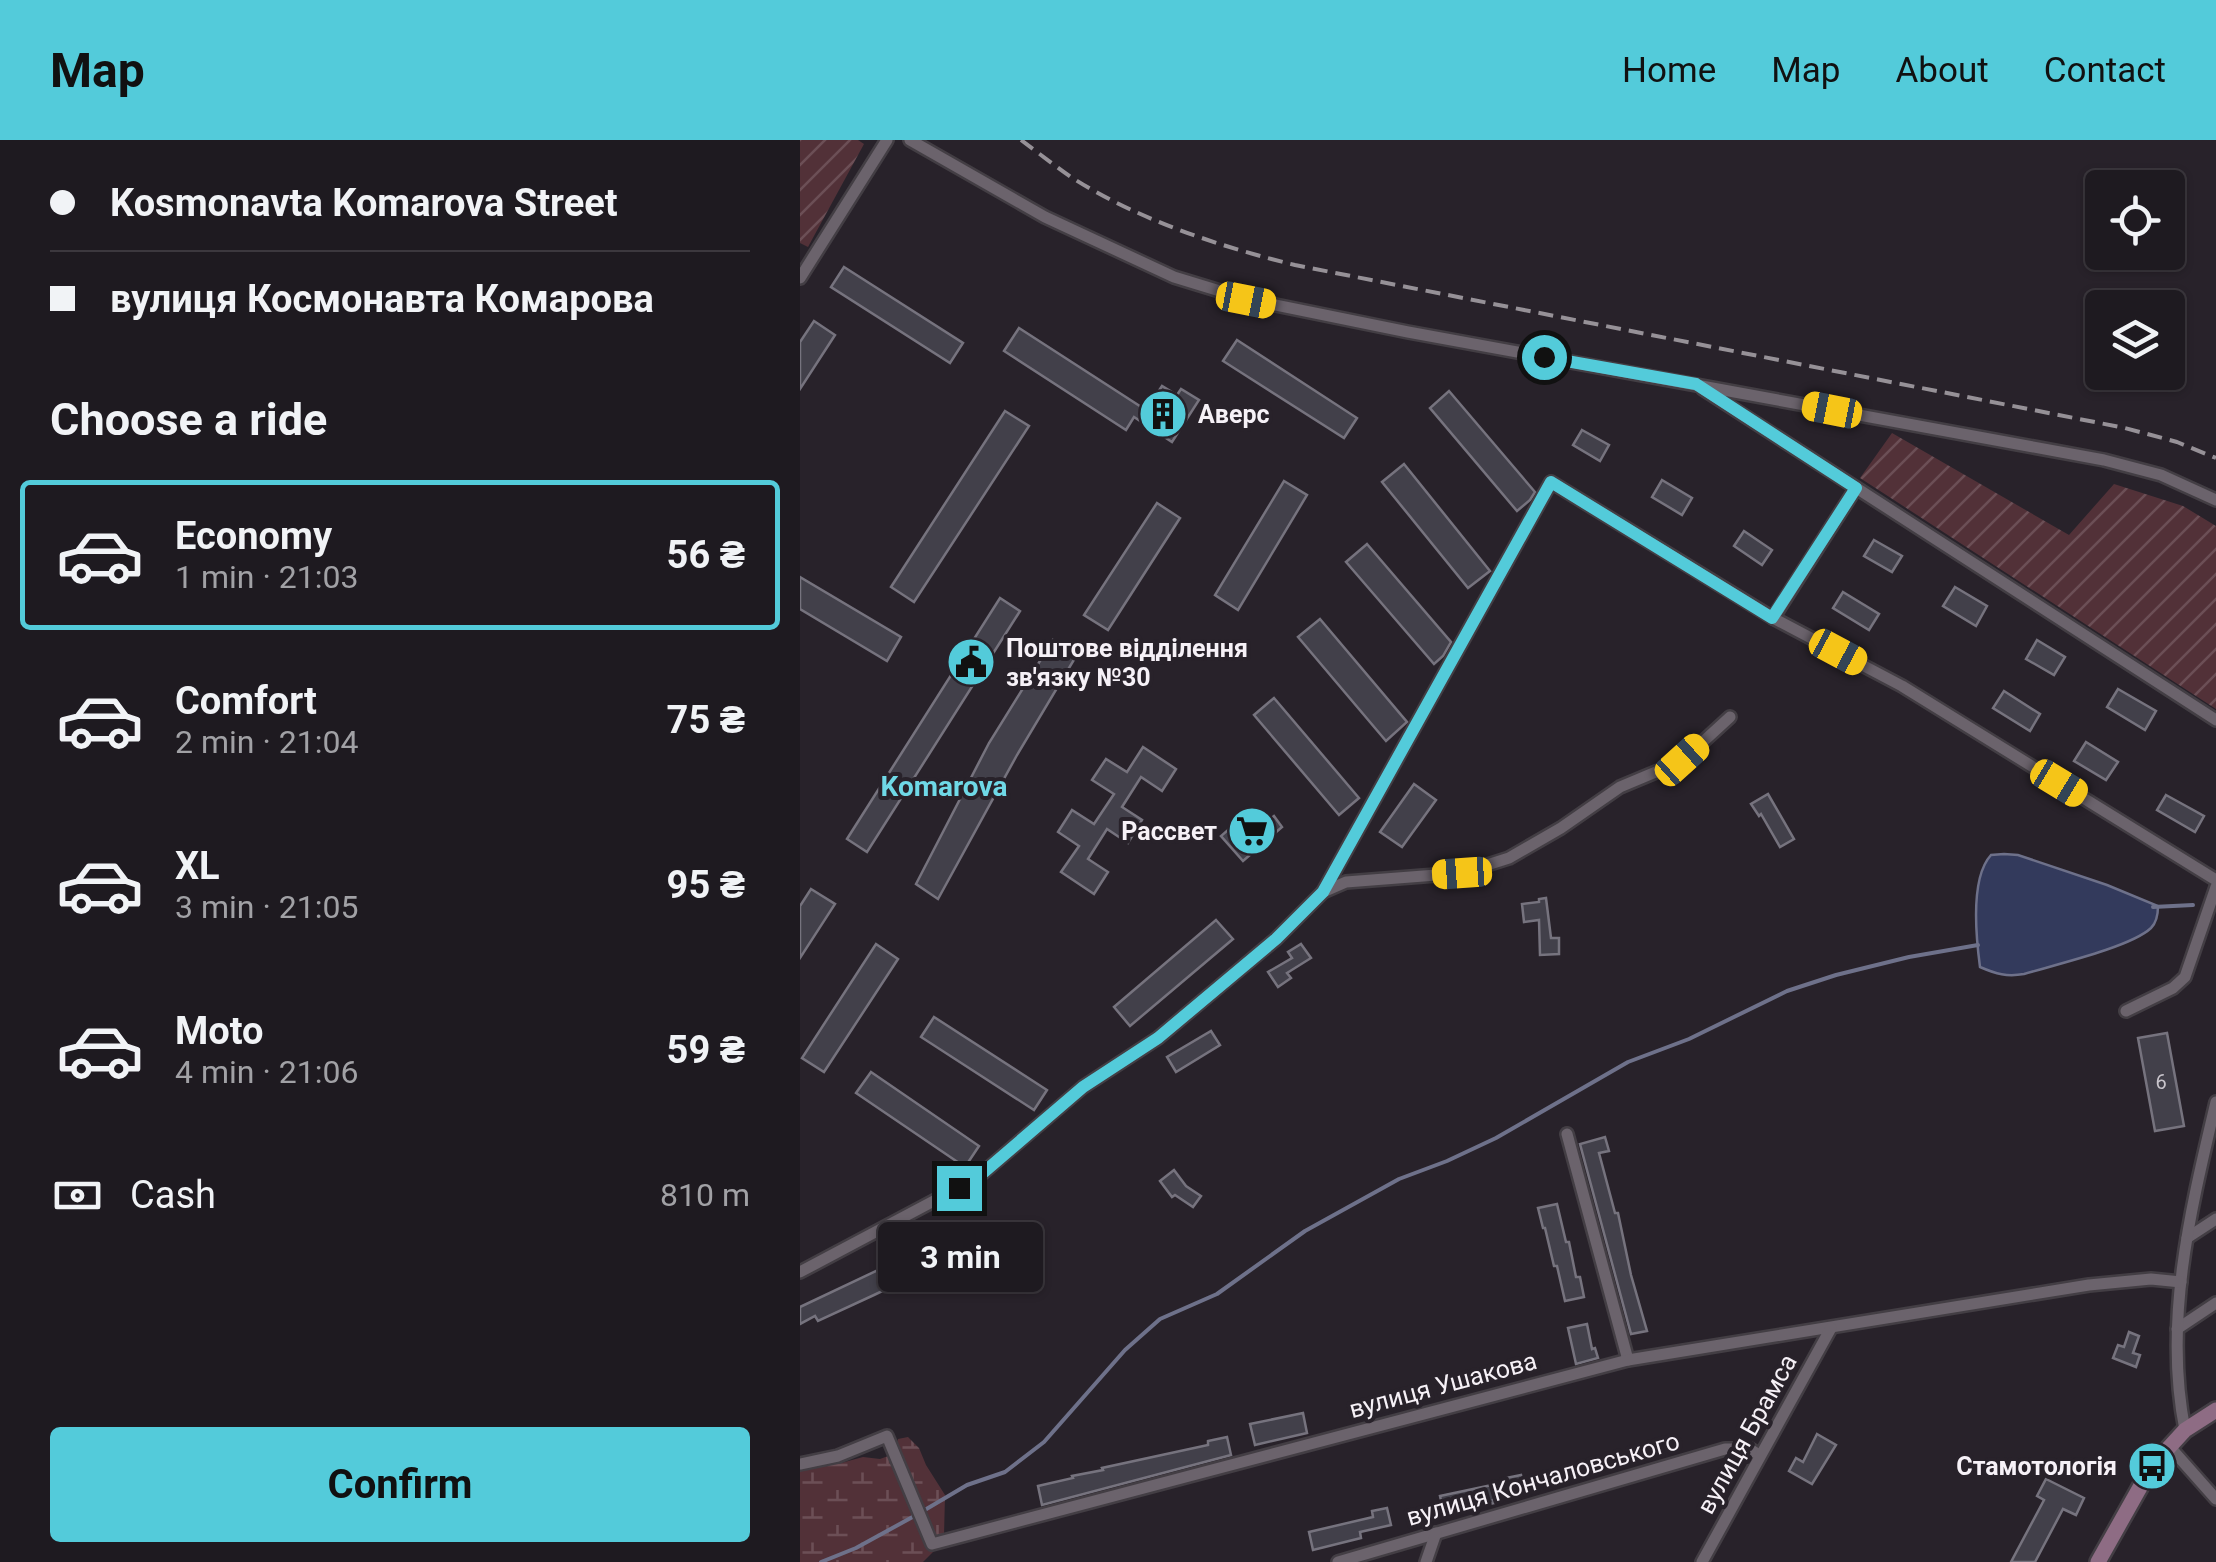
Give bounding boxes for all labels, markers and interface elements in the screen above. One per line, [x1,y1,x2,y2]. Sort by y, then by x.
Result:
text: Map [50,42,145,99]
text: Home [1622,50,1716,91]
text: Map [1771,50,1840,91]
text: About [1895,50,1989,91]
text: Contact [2044,50,2166,91]
map controls [2085,170,2185,390]
button: locate [2085,170,2185,270]
text: Kosmonavta Komarova Street [110,181,618,225]
text: вулиця Космонавта Комарова [110,277,654,321]
car [1214,280,1278,320]
button: layers [2085,290,2185,390]
route start [1522,335,1567,380]
building icon: Аверс [1137,388,1189,440]
car [1800,390,1864,430]
text: Choose a ride [50,393,327,446]
place label: Аверс [1198,400,1270,429]
icon: car [55,510,145,600]
text: Economy [175,514,332,558]
text: 56 ₴ [667,533,745,577]
text: 1 min · 21:03 [175,558,358,596]
car [1804,625,1872,679]
place label: Поштове відділення зв'язку №30 [1006,634,1248,692]
public building icon: Поштове відділення зв'язку №30 [945,636,997,688]
icon: car [55,675,145,765]
text: Comfort [175,679,317,723]
text: 75 ₴ [667,698,745,742]
text: 2 min · 21:04 [175,723,358,761]
car [1650,729,1714,791]
car [2026,755,2092,811]
district label: Komarova [881,770,1007,803]
supermarket icon: Рассвет [1226,805,1278,857]
place label: Рассвет [1121,817,1217,846]
icon: car [55,840,145,930]
text: XL [175,844,220,888]
car [1431,856,1493,890]
text: 95 ₴ [667,863,745,907]
text: 3 min · 21:05 [175,888,358,926]
icon: car [55,1005,145,1095]
text: Moto [175,1009,264,1053]
text: 59 ₴ [667,1028,745,1072]
text: 4 min · 21:06 [175,1053,358,1091]
house number: 6 [2155,1070,2167,1094]
route end [937,1166,982,1211]
icon: cash [50,1168,105,1223]
text: Cash [130,1173,216,1217]
text: 810 m [660,1176,750,1214]
callout: 3 min [876,1223,1042,1293]
text: 3 min [920,1238,1001,1276]
street label: вулиця Ушакова [1346,1346,1540,1424]
street label: вулиця Брамса [1691,1349,1803,1519]
street label: вулиця Кончаловського [1403,1426,1683,1532]
button: Confirm [50,1427,750,1542]
bus stop icon: Стамотологія [2126,1440,2178,1492]
place label: Стамотологія [1956,1452,2117,1481]

